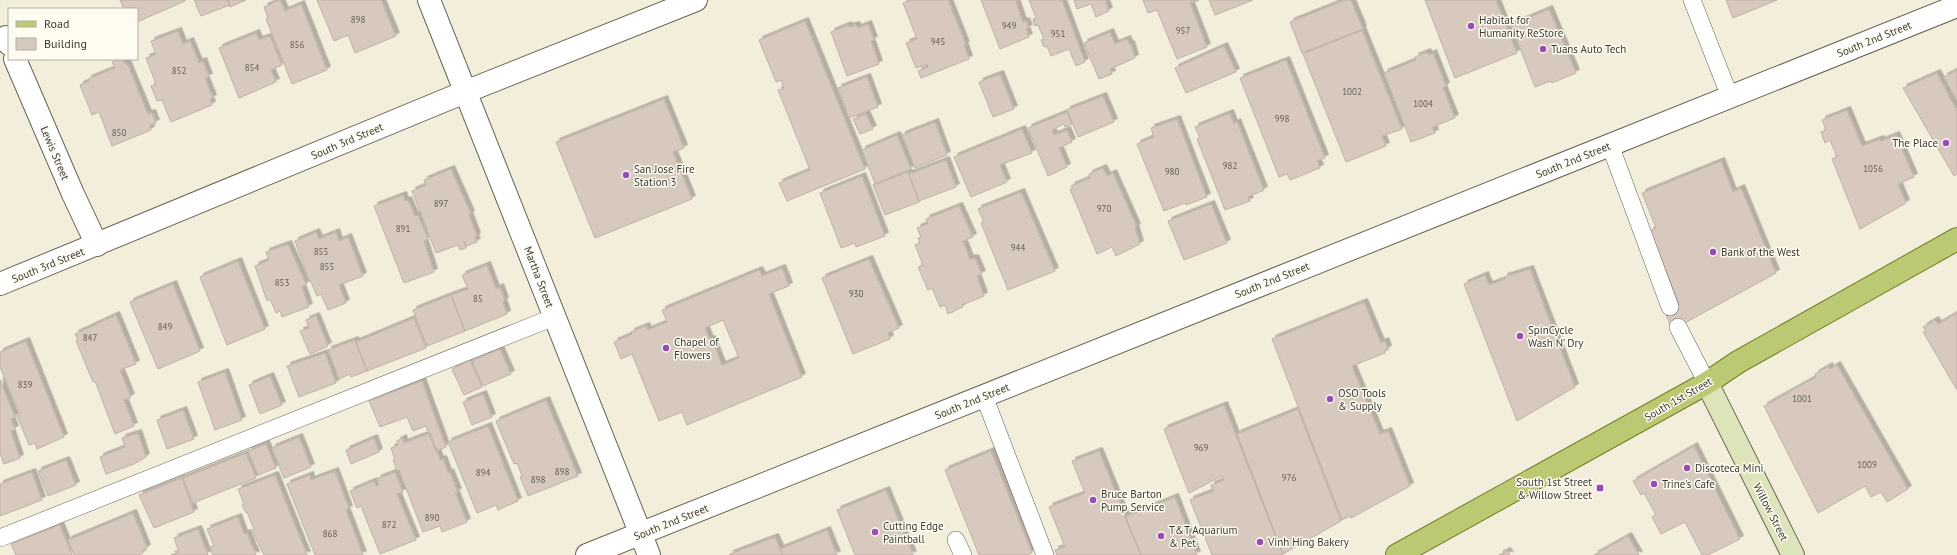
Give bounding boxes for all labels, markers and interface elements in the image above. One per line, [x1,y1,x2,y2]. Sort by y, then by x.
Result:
legend [8,8,138,60]
place label: Habitat for Humanity ReStore [1479,13,1564,40]
house number: 898 [351,14,365,25]
text: Road [44,16,69,31]
street label: South 2nd Street [1835,18,1914,60]
house number: 949 [1002,20,1016,31]
marker: Habitat for Humanity ReStore [1466,21,1476,31]
house number: 957 [1176,25,1190,36]
house number: 951 [1051,28,1065,39]
text: Building [44,36,87,51]
house number: 945 [931,36,945,47]
house number: 856 [290,39,304,50]
place label: Tuans Auto Tech [1551,42,1626,56]
marker: Tuans Auto Tech [1538,44,1548,54]
house number: 854 [245,62,259,73]
house number: 852 [172,65,186,76]
house number: 1002 [1342,86,1362,97]
house number: 1004 [1413,98,1433,109]
house number: 998 [1275,113,1289,124]
street label: South 3rd Street [309,119,385,162]
street label: Lewis Street [37,124,73,182]
house number: 850 [112,127,126,138]
place label: The Place [1892,136,1938,150]
marker: The Place [1941,138,1951,148]
street label: South 2nd Street [1534,139,1613,181]
house number: 982 [1223,160,1237,171]
place label: San Jose Fire Station 3 [634,162,695,189]
house number: 1056 [1863,163,1883,174]
house number: 980 [1165,166,1179,177]
marker: San Jose Fire Station 3 [621,170,631,180]
house number: 897 [434,198,448,209]
house number: 970 [1097,203,1111,214]
house number: 891 [396,223,410,234]
house number: 944 [1011,242,1025,253]
street label: South 3rd Street [10,244,87,286]
street label: Martha Street [521,244,557,310]
place label: Bank of the West [1721,245,1800,259]
house number: 855 [314,246,328,257]
marker: Bank of the West [1708,247,1718,257]
street label: South 2nd Street [1233,259,1312,301]
house number: 855 [320,261,334,272]
house number: 853 [275,277,289,288]
house number: 930 [849,288,863,299]
house number: 85 [473,293,483,304]
house number: 849 [158,321,172,332]
place label: SpinCycle Wash N’ Dry [1528,323,1584,350]
marker: SpinCycle Wash N’ Dry [1515,331,1525,341]
house number: 847 [83,332,97,343]
place label: Chapel of Flowers [674,335,719,362]
marker: Chapel of Flowers [661,343,671,353]
street label: South 1st Street [1642,374,1715,424]
house number: 839 [18,379,32,390]
street label: South 2nd Street [933,380,1012,422]
place label: OSO Tools & Supply [1338,386,1386,413]
house number: 1001 [1792,393,1812,404]
marker: OSO Tools & Supply [1325,394,1335,404]
house number: 969 [1194,442,1208,453]
house number: 1009 [1857,459,1877,470]
place label: Discoteca Mini [1695,461,1763,475]
marker: Discoteca Mini [1682,463,1692,473]
house number: 898 [555,466,569,477]
house number: 894 [476,467,490,478]
house number: 976 [1282,472,1296,483]
house number: 898 [531,474,545,485]
place label: South 1st Street & Willow Street [1516,475,1592,502]
place label: Trine's Cafe [1662,477,1715,491]
marker: Trine's Cafe [1649,479,1659,489]
street label: Willow Street [1750,481,1792,544]
marker: South 1st Street & Willow Street [1595,483,1605,493]
place label: Bruce Barton Pump Service [1101,487,1165,514]
marker: Bruce Barton Pump Service [1088,495,1098,505]
street label: South 2nd Street [632,501,711,543]
house number: 890 [425,512,439,523]
house number: 872 [382,519,396,530]
place label: Cutting Edge Paintball [883,519,944,546]
place label: T&T Aquarium & Pet [1169,523,1238,550]
marker: Cutting Edge Paintball [870,527,880,537]
house number: 868 [323,528,337,539]
marker: T&T Aquarium & Pet [1156,531,1166,541]
place label: Vinh Hing Bakery [1267,535,1350,549]
marker: Vinh Hing Bakery [1255,537,1265,547]

